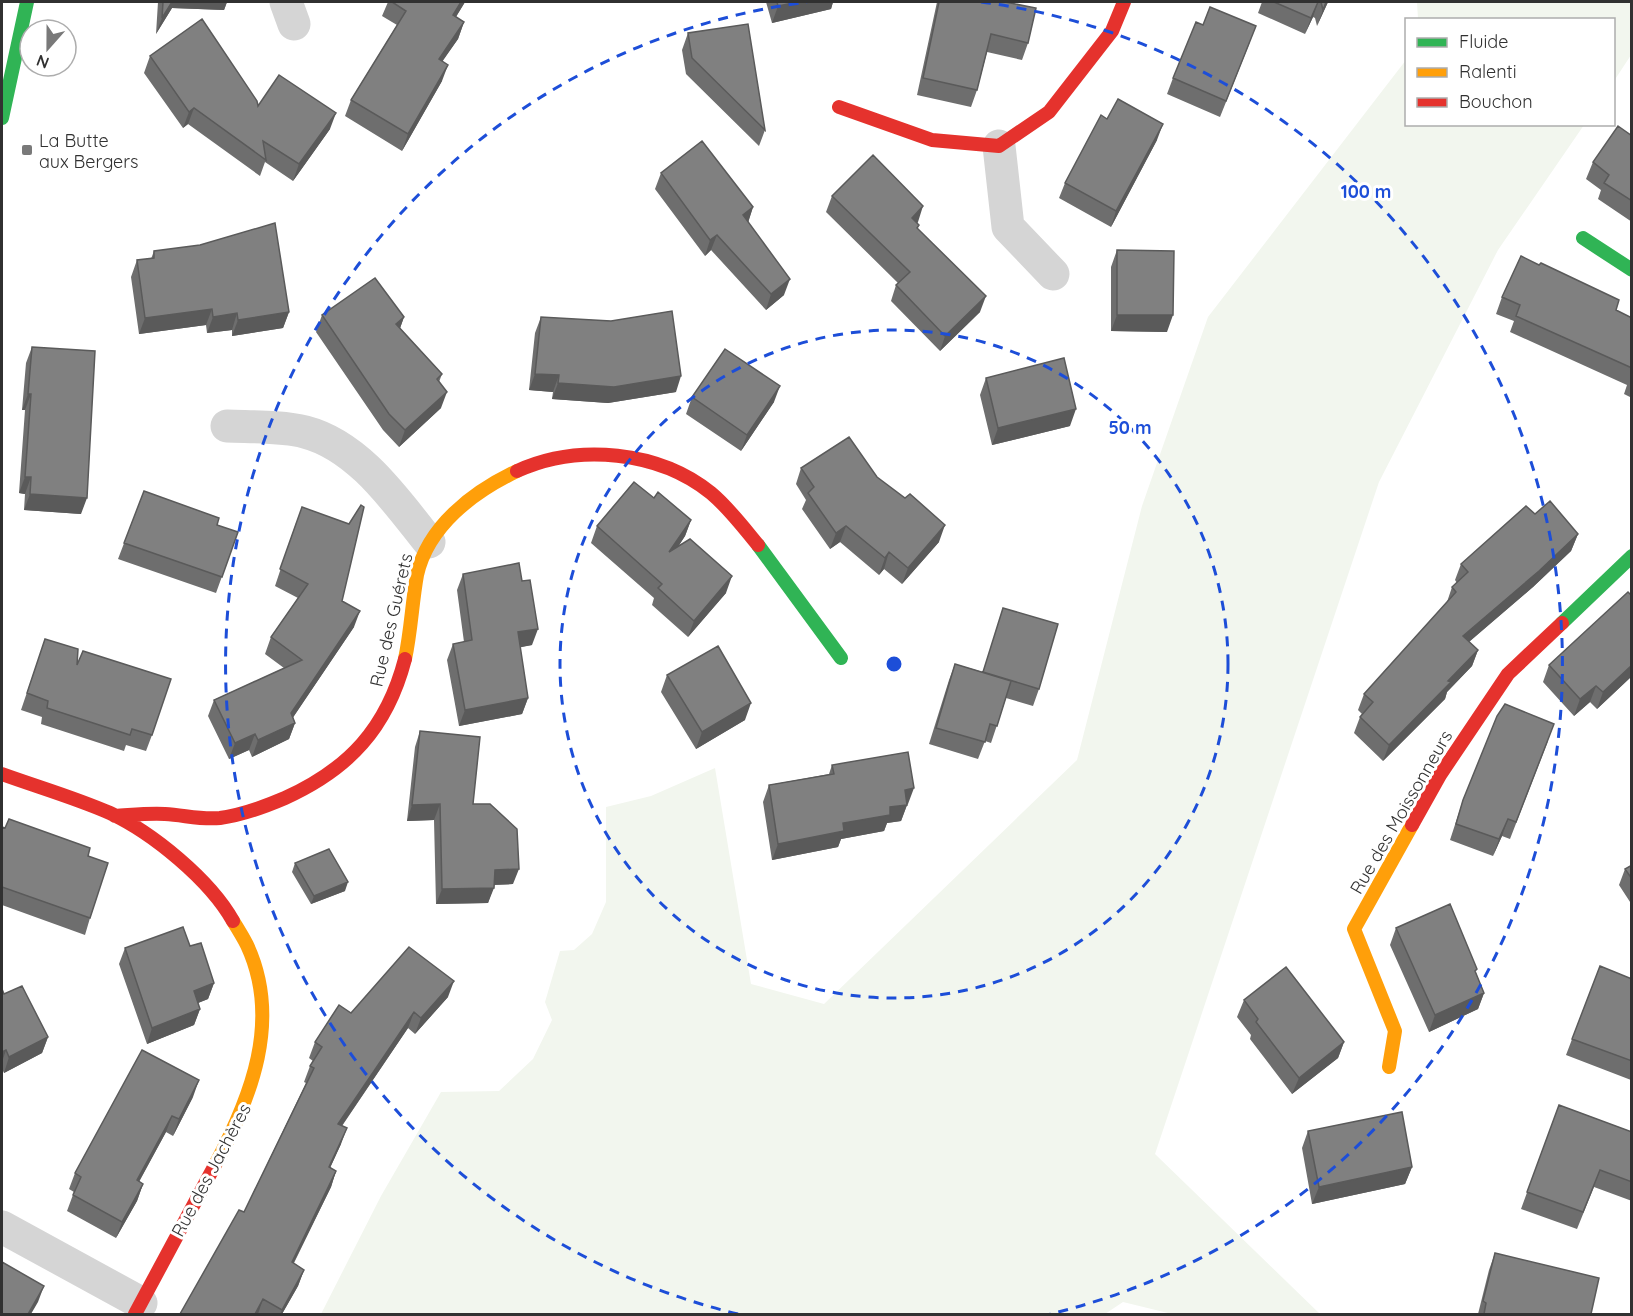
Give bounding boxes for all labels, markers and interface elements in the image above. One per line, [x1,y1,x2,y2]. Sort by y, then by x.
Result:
north arrow [18,18,78,78]
legend [1405,18,1615,126]
text: Fluide [1459,30,1508,53]
text: N [34,51,52,73]
text: Ralenti [1459,60,1517,83]
text: Bouchon [1459,90,1533,113]
place label: La Butte aux Bergers [39,129,139,173]
marker: La Butte aux Bergers [20,143,34,157]
text: 100 m [1341,180,1391,203]
text: 50 m [1108,416,1152,439]
street label: Rue des Guérets [364,551,418,689]
centre of rings [884,654,904,674]
street label: Rue des Moissonneurs [1345,726,1457,898]
street label: Rue des Jachères [166,1099,256,1241]

